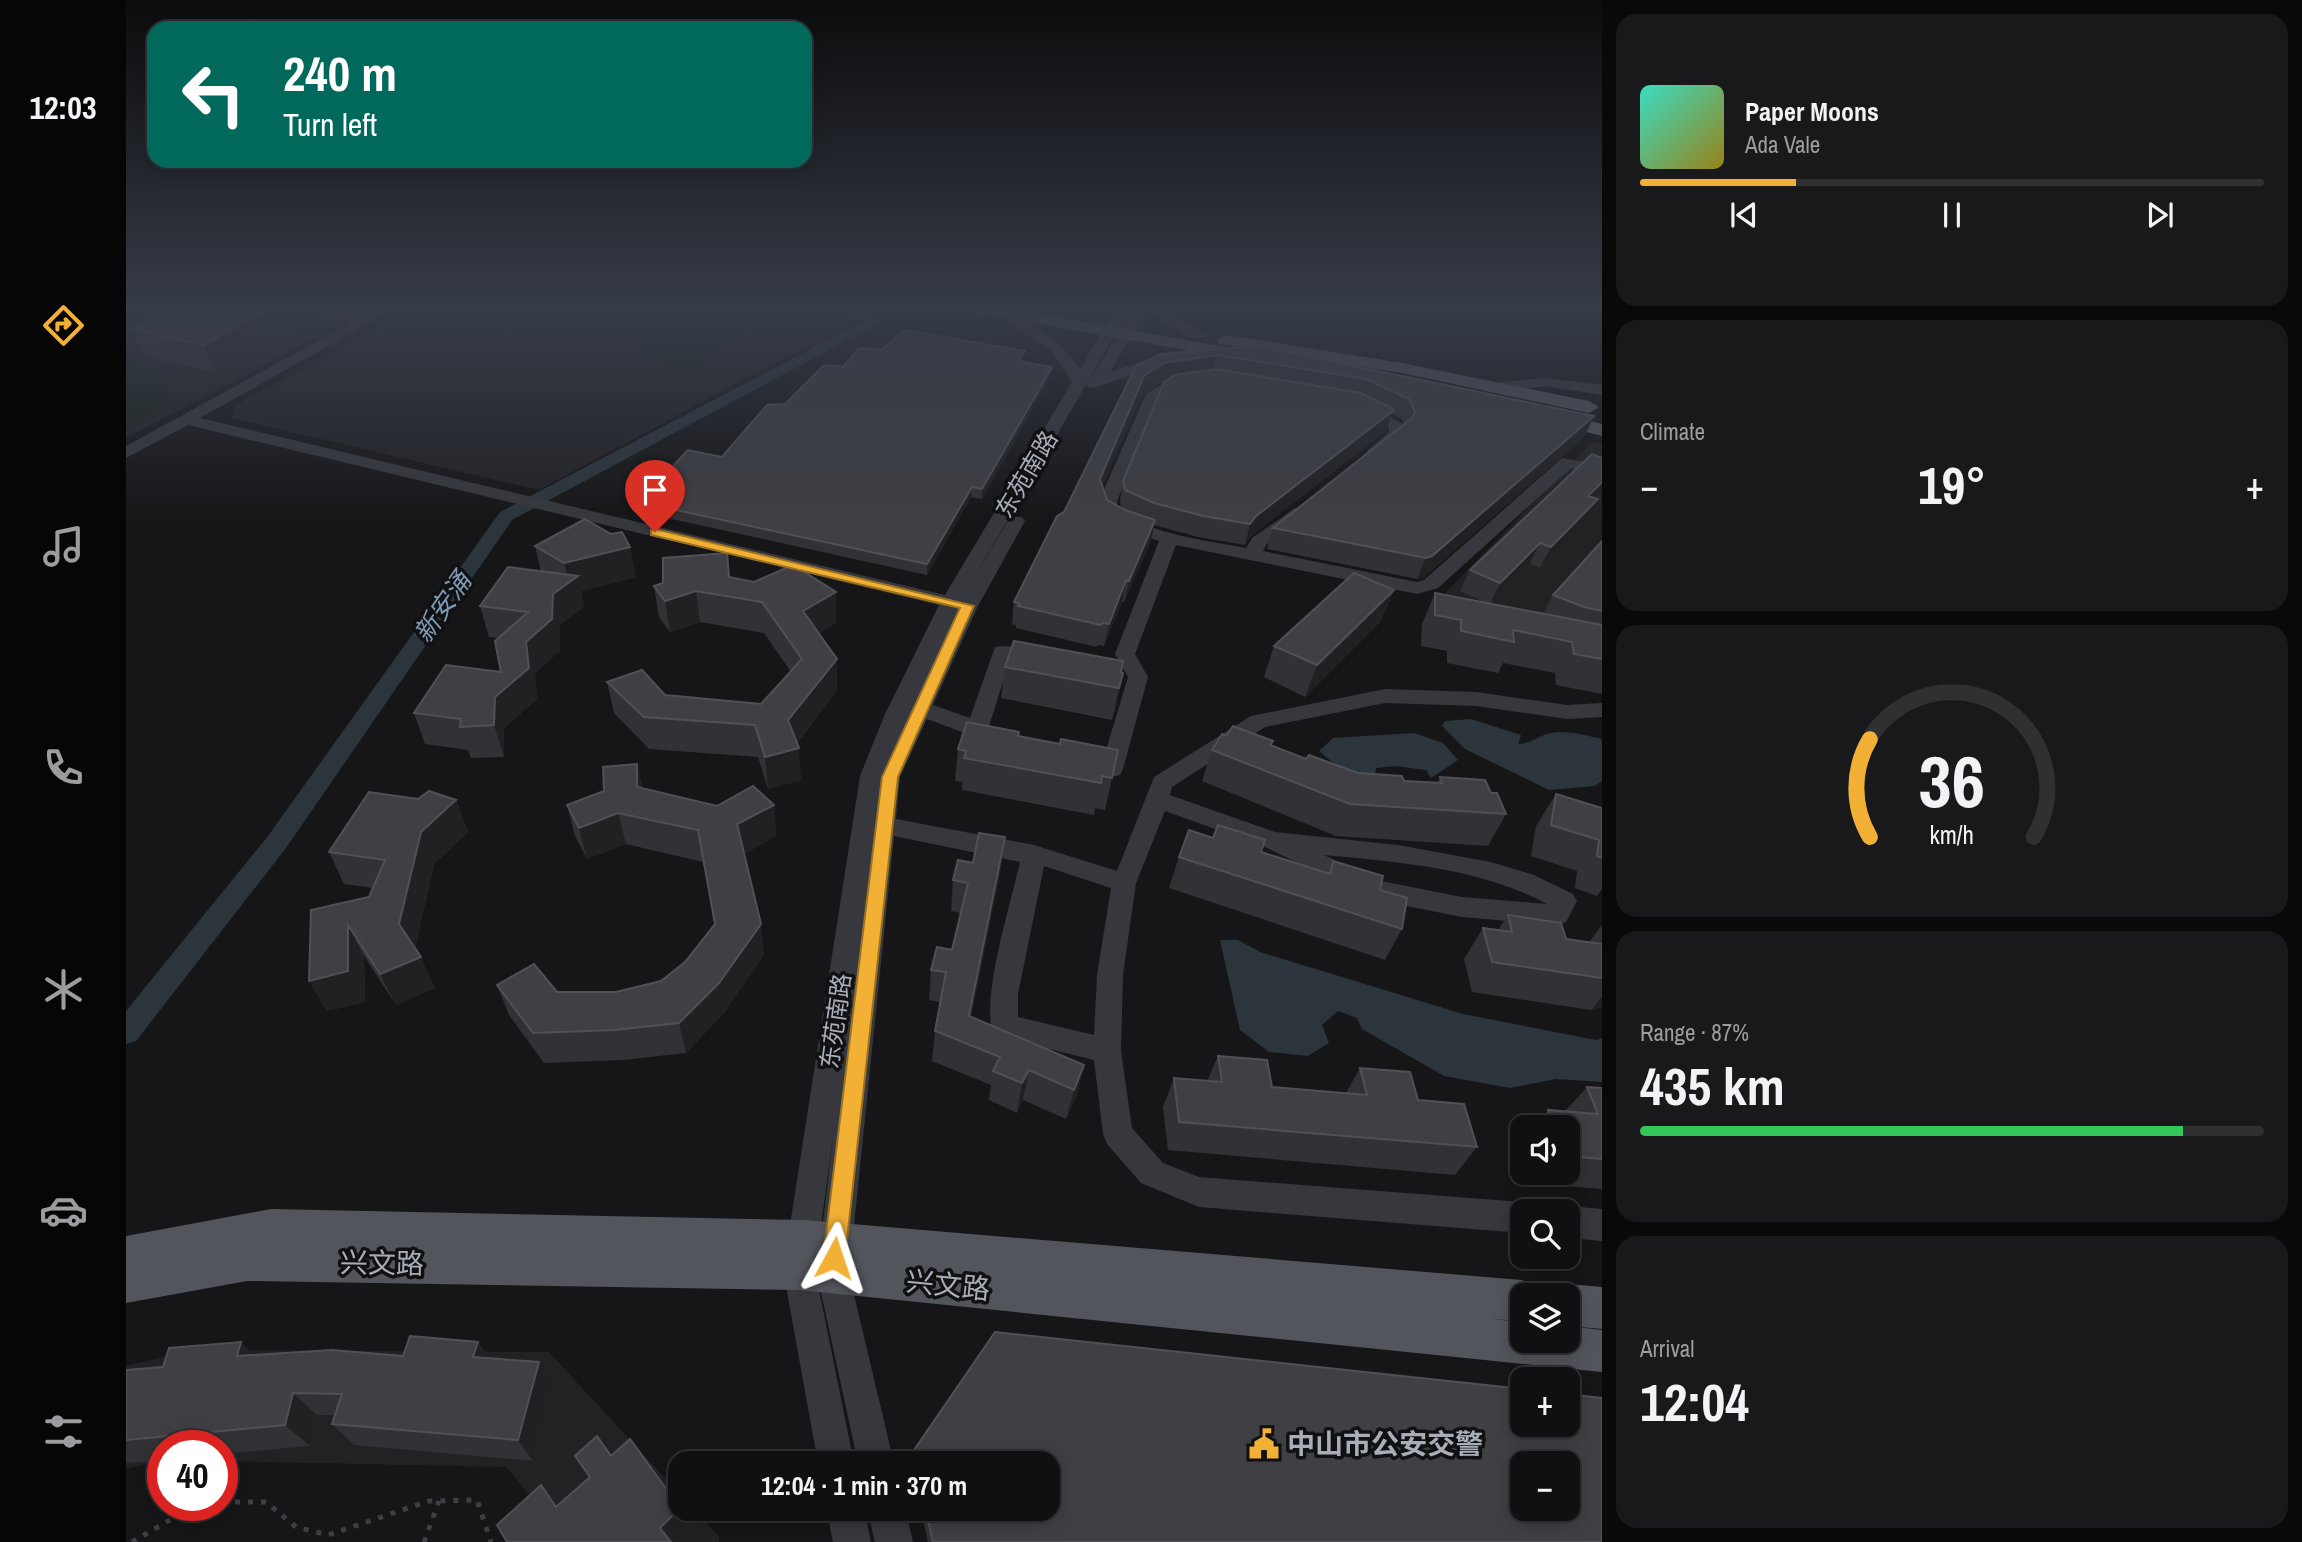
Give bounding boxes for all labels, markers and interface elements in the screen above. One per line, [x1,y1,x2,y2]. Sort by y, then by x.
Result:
text: 240 m [283,40,397,106]
icon: left [168,49,259,140]
text: 12:03 [29,86,97,129]
text: Paper Moons [1745,94,1879,129]
text: Turn left [283,103,377,146]
text: Ada Vale [1745,129,1820,160]
icon: previous [1725,196,1763,234]
icon: pause [1933,196,1971,234]
icon: next [2141,196,2179,234]
icon: directions [39,301,88,350]
text: Climate [1640,416,1705,447]
street label: 东苑南路 [988,425,1064,523]
text: 19° [1918,450,1986,520]
pin [625,460,685,532]
text: − [1640,460,1658,511]
text: + [2246,460,2264,511]
icon: arrive [636,471,674,509]
icon: music [39,522,88,571]
water label: 新安涌 [405,563,480,649]
text: 36 [1919,732,1985,830]
icon: phone [39,743,88,792]
text: km/h [1930,818,1974,852]
icon: climate [39,965,88,1014]
street label: 东苑南路 [812,971,858,1071]
text: Range · 87% [1640,1017,1749,1048]
text: 435 km [1640,1051,1785,1121]
map controls [1510,1115,1580,1521]
button: sound [1510,1115,1580,1185]
icon: car [39,1186,88,1235]
button: search [1510,1199,1580,1269]
position arrow [797,1221,871,1295]
street label: 兴文路 [340,1243,424,1283]
street label: 兴文路 [904,1262,992,1308]
button: layers [1510,1283,1580,1353]
text: Arrival [1640,1333,1695,1364]
button: + [1510,1367,1580,1437]
text: 12:04 [1640,1367,1749,1437]
icon: filters [39,1407,88,1456]
place label: 中山市公安交警 [1287,1425,1483,1463]
public building icon: 中山市公安交警 [1247,1427,1281,1461]
speed limit sign: 40 [147,1430,238,1521]
button: − [1510,1451,1580,1521]
text: 12:04 · 1 min · 370 m [761,1468,967,1503]

